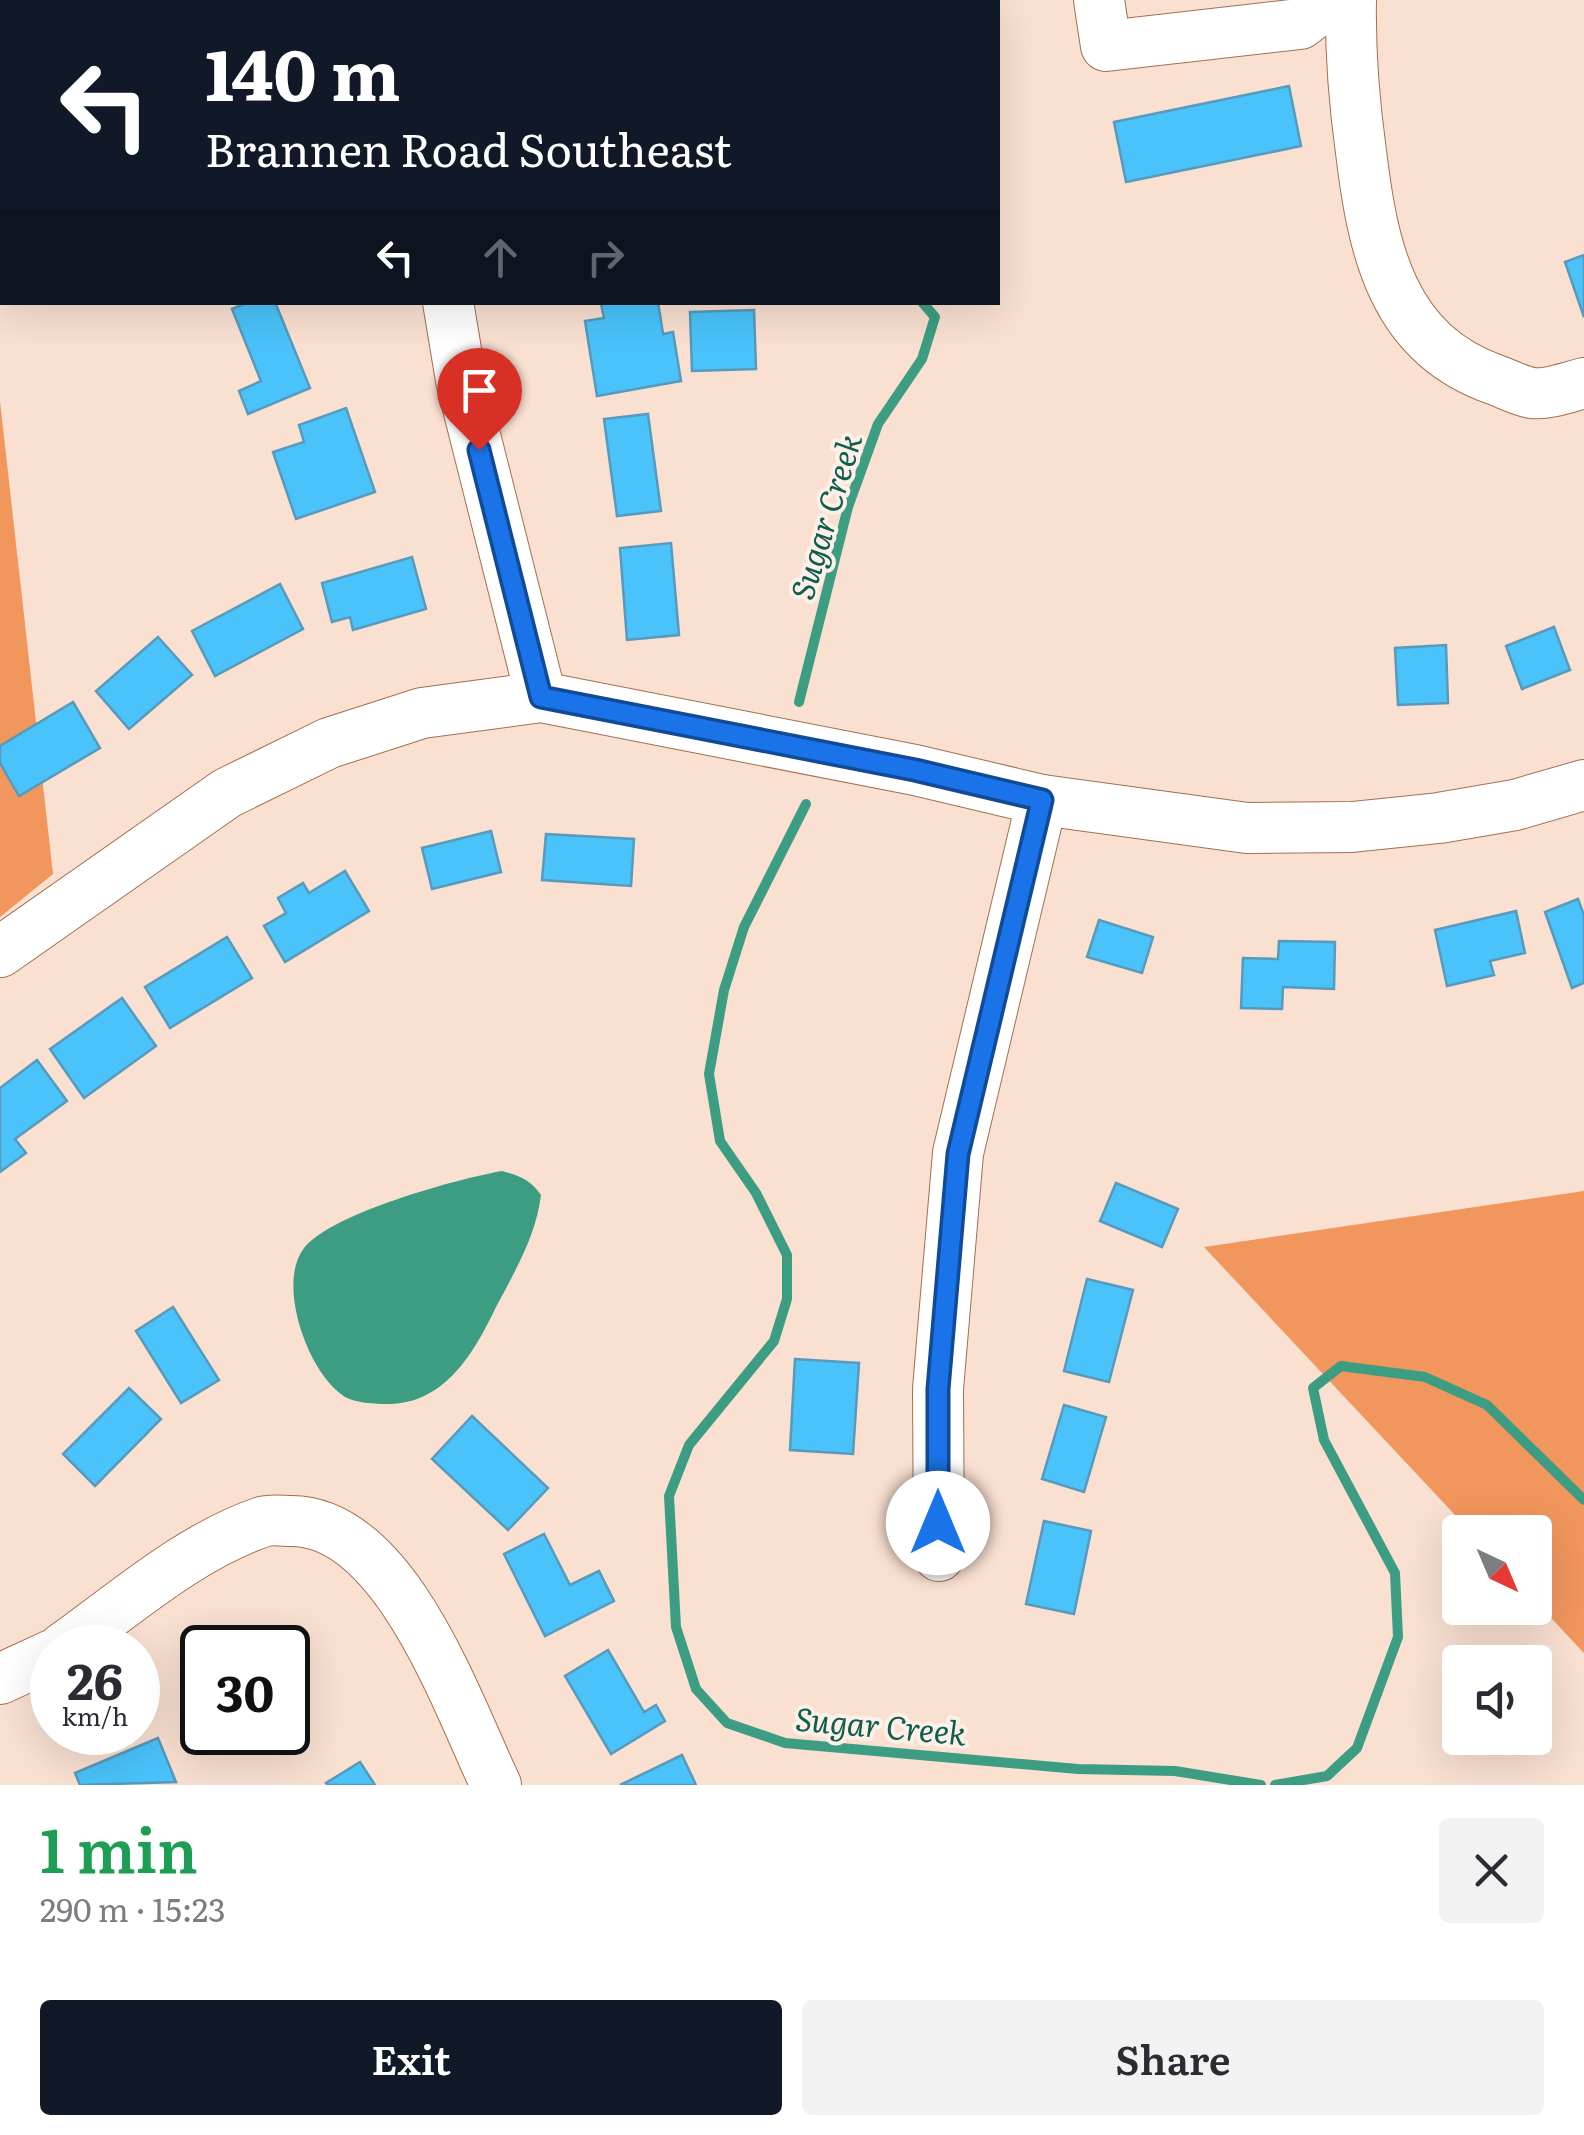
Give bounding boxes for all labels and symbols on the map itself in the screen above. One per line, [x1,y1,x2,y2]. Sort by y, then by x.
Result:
pin [437,348,522,451]
water label: Sugar Creek [776,427,872,605]
position arrow [886,1471,990,1575]
north arrow [1442,1515,1552,1625]
speed limit sign: 30 [180,1625,310,1755]
water label: Sugar Creek [794,1693,969,1755]

